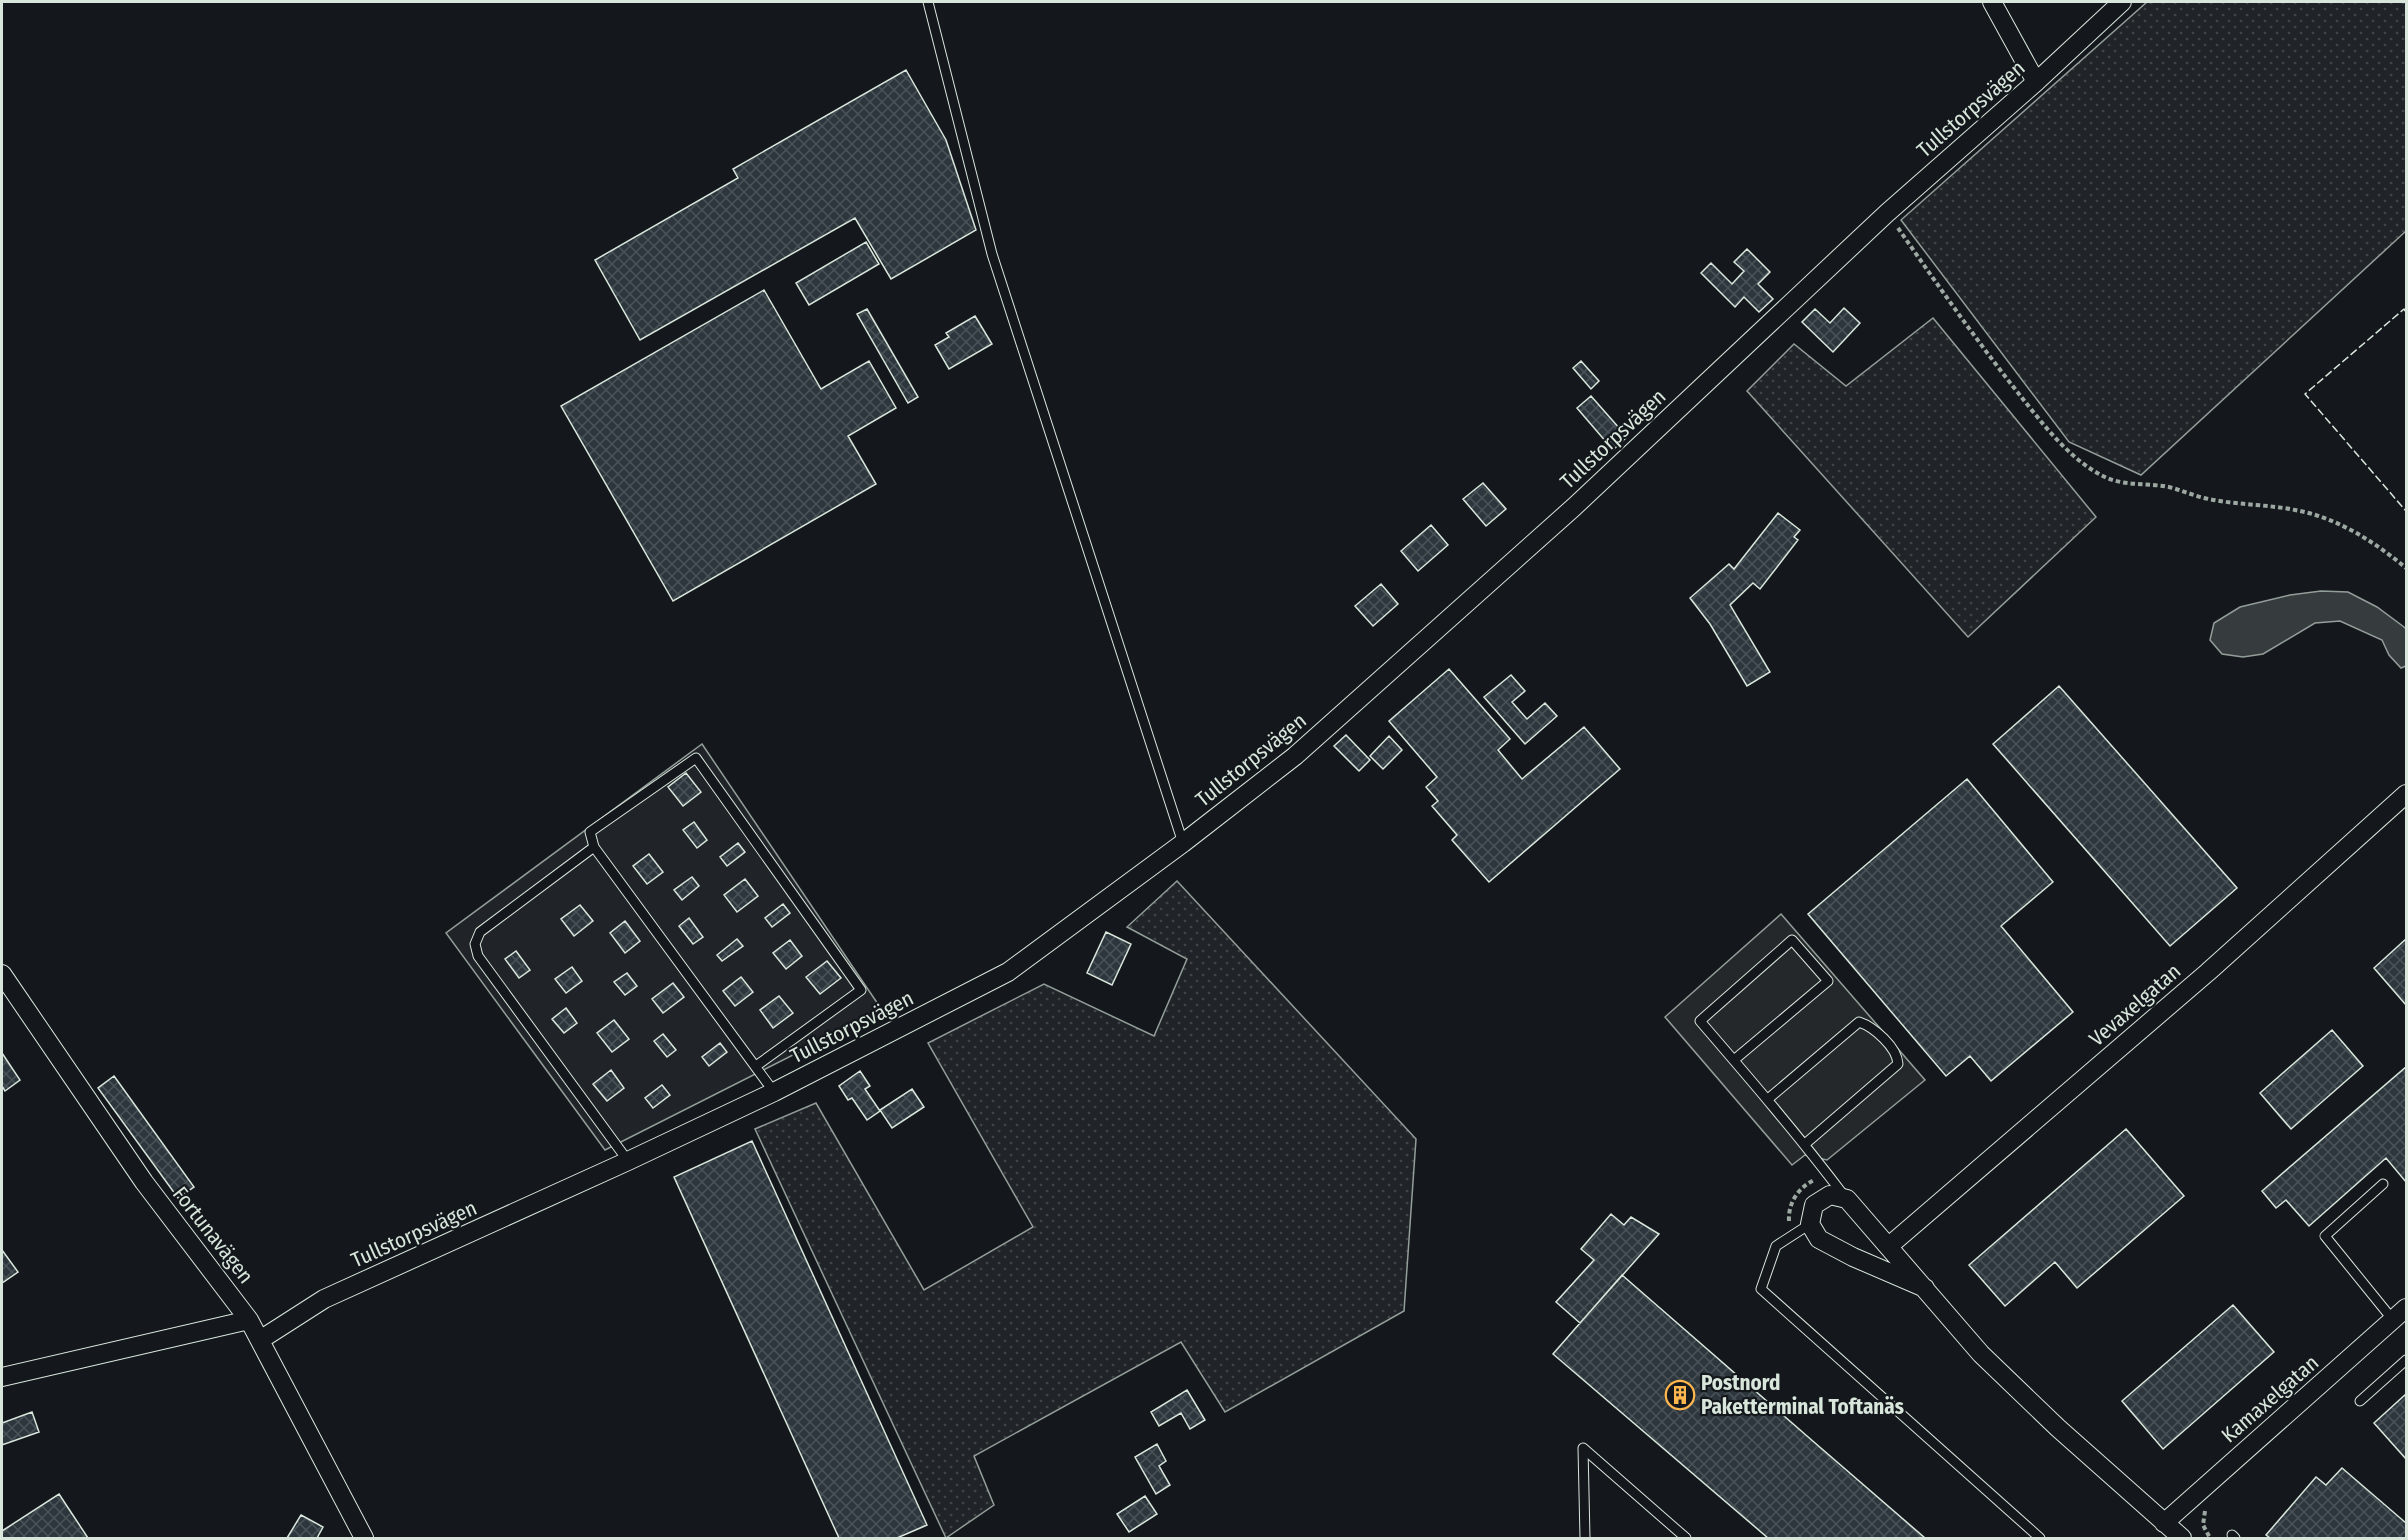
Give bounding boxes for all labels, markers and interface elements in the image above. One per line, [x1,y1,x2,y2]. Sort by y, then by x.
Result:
street label: Tullstorpsvägen [1912,55,2030,163]
street label: Tullstorpsvägen [1555,384,1671,494]
street label: Tullstorpsvägen [1190,707,1312,813]
street label: Vevaxelgatan [2084,958,2186,1052]
street label: Tullstorpsvägen [786,985,918,1069]
street label: Fortunavägen [167,1181,259,1289]
street label: Tullstorpsvägen [347,1195,481,1273]
street label: Kamaxelgatan [2216,1350,2324,1448]
place label: Postnord Paketterminal Toftanäs [1701,1370,1904,1420]
building icon: Postnord Paketterminal Toftanäs [1664,1379,1696,1411]

